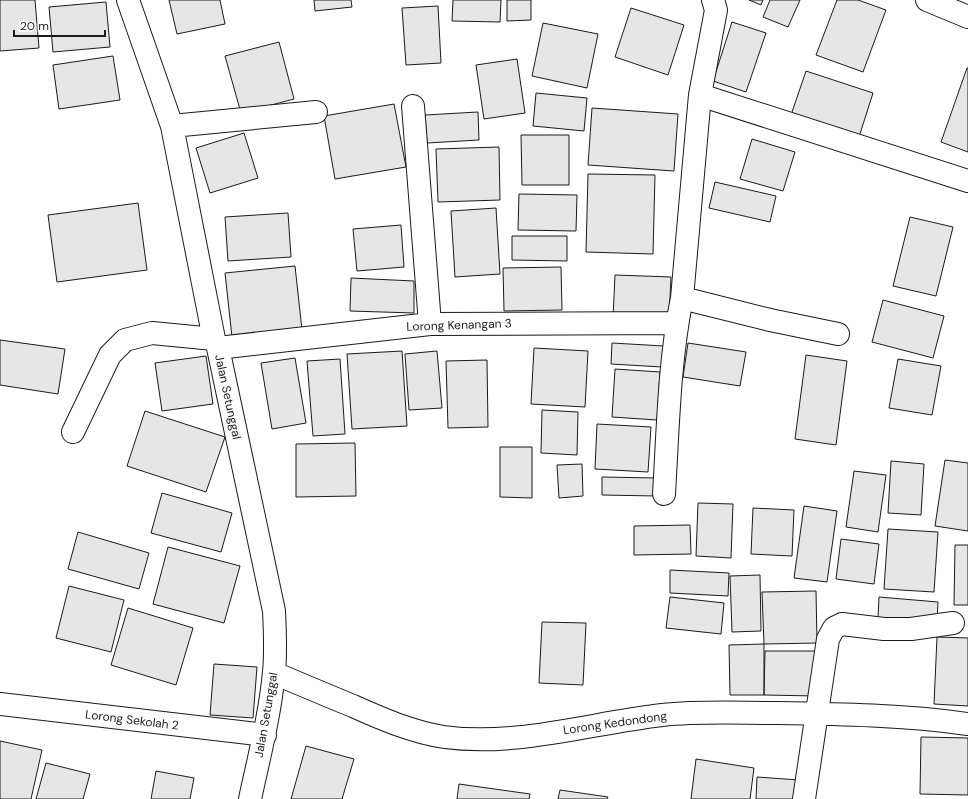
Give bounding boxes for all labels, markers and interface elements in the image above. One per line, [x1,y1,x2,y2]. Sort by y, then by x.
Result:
scale bar [14,12,105,38]
text: 20 m [20,18,49,34]
street label: Lorong Kenangan 3 [406,315,512,335]
street label: Jalan Setunggal [211,353,245,441]
street label: Jalan Setunggal [251,671,281,759]
street label: Lorong Sekolah 2 [84,706,180,734]
street label: Lorong Kedondong [562,708,668,738]

